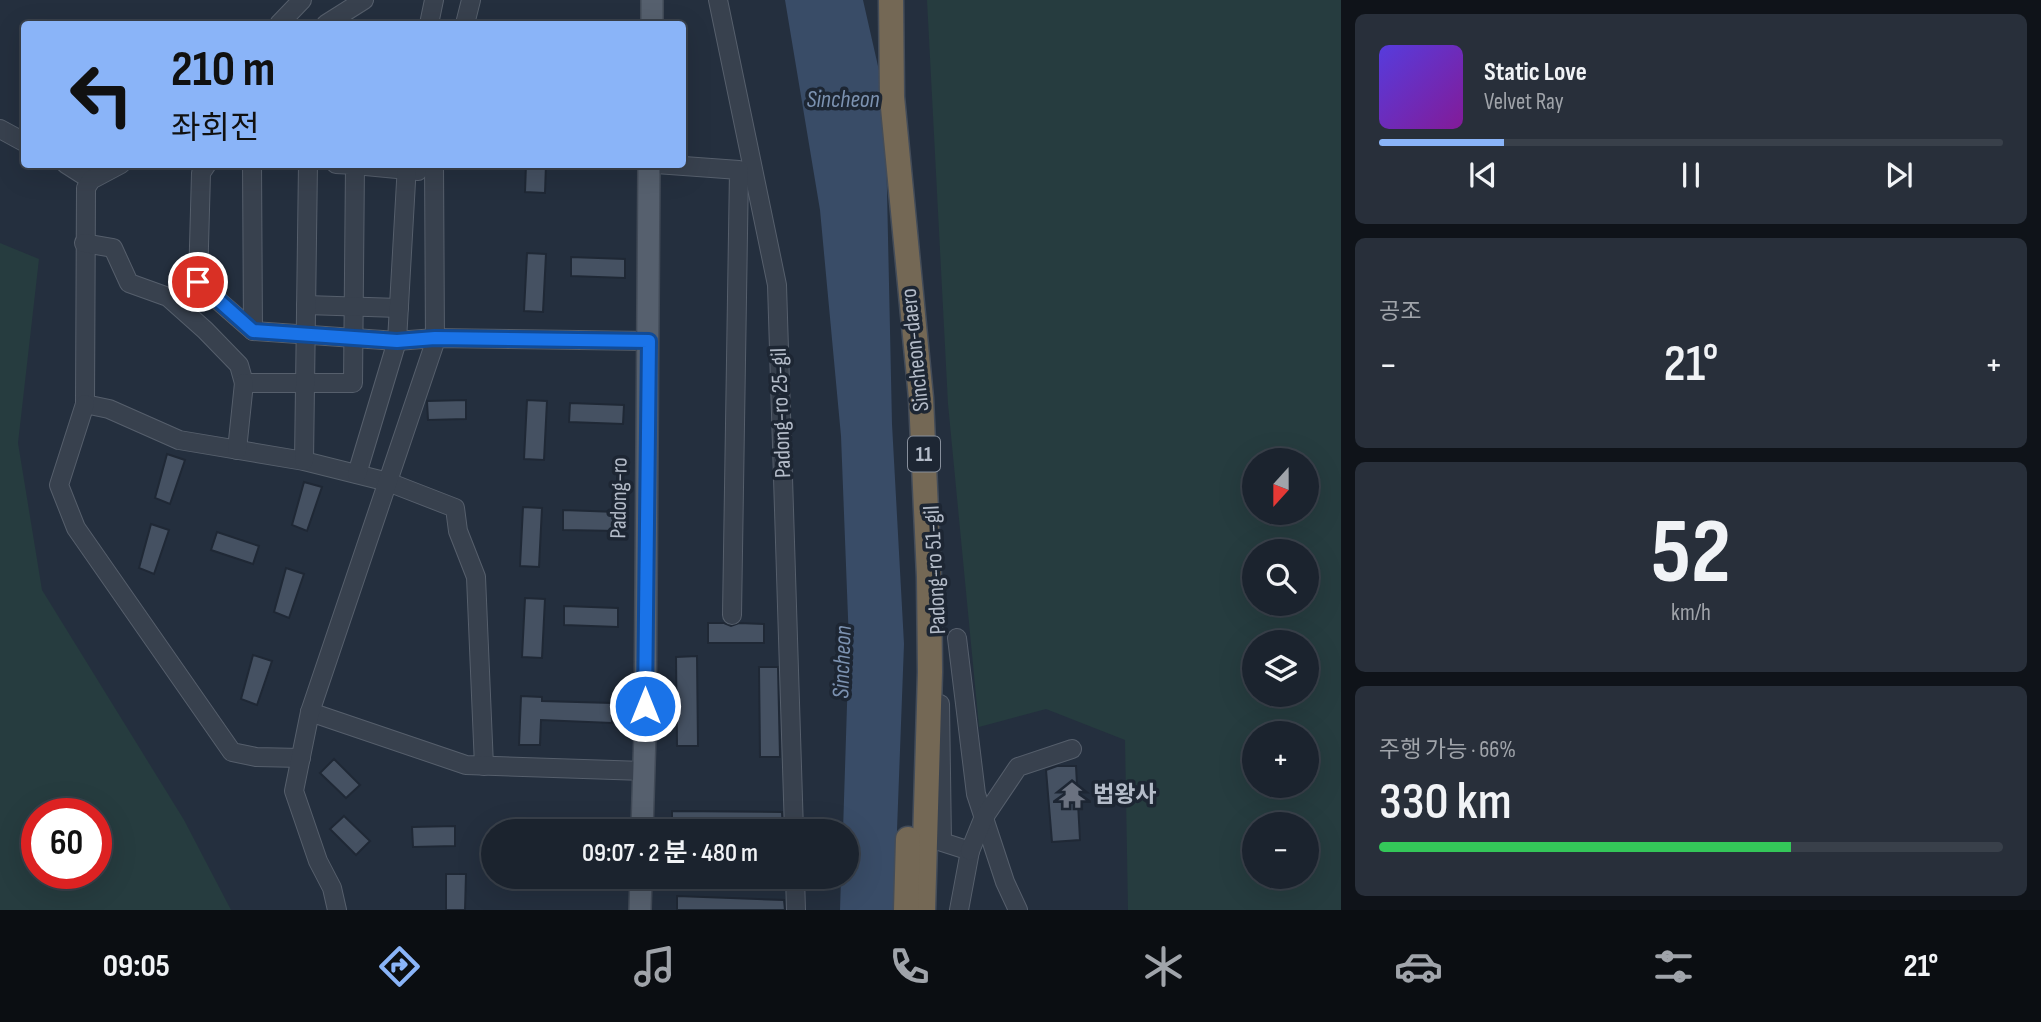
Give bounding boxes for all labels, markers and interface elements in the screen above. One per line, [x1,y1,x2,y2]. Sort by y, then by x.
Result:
text: 210 m [171,41,275,100]
icon: left [56,49,147,140]
text: Static Love [1484,57,1587,88]
water label: Sincheon [806,85,880,114]
text: Velvet Ray [1484,88,1564,116]
text: 좌회전 [171,109,259,148]
icon: previous [1464,156,1502,194]
icon: pause [1672,156,1710,194]
icon: next [1880,156,1918,194]
pin [168,252,228,312]
icon: arrive [179,263,217,301]
street label: Sincheon-daero [895,287,935,413]
text: 공조 [1379,298,1421,326]
text: 21° [1664,333,1718,396]
text: − [1379,343,1398,388]
text: + [1984,343,2003,388]
street label: Padong-ro 25-gil [765,347,797,479]
road number: 11 [908,436,940,472]
north arrow [1242,448,1320,525]
map controls [1242,448,1319,889]
street label: Padong-ro [604,457,634,539]
text: 52 [1651,499,1731,608]
street label: Padong-ro 51-gil [918,505,952,635]
button: search [1242,539,1319,616]
text: km/h [1671,599,1711,627]
water label: Sincheon [826,625,858,699]
button: layers [1242,630,1319,707]
position arrow [608,669,682,743]
button: + [1242,721,1319,798]
text: 주행 가능 · 66% [1379,736,1516,764]
text: 330 km [1379,771,1512,834]
temple icon: 법왕사 [1057,780,1087,810]
place label: 법왕사 [1093,781,1156,809]
speed limit sign: 60 [21,798,112,889]
button: − [1242,812,1319,889]
text: 09:07 · 2 분 · 480 m [582,838,758,869]
icon: directions [375,942,424,991]
icon: music [630,942,679,991]
icon: phone [885,942,934,991]
icon: climate [1139,942,1188,991]
icon: car [1394,942,1443,991]
icon: filters [1649,942,1698,991]
text: 09:05 [103,947,170,986]
text: 21° [1903,947,1938,986]

